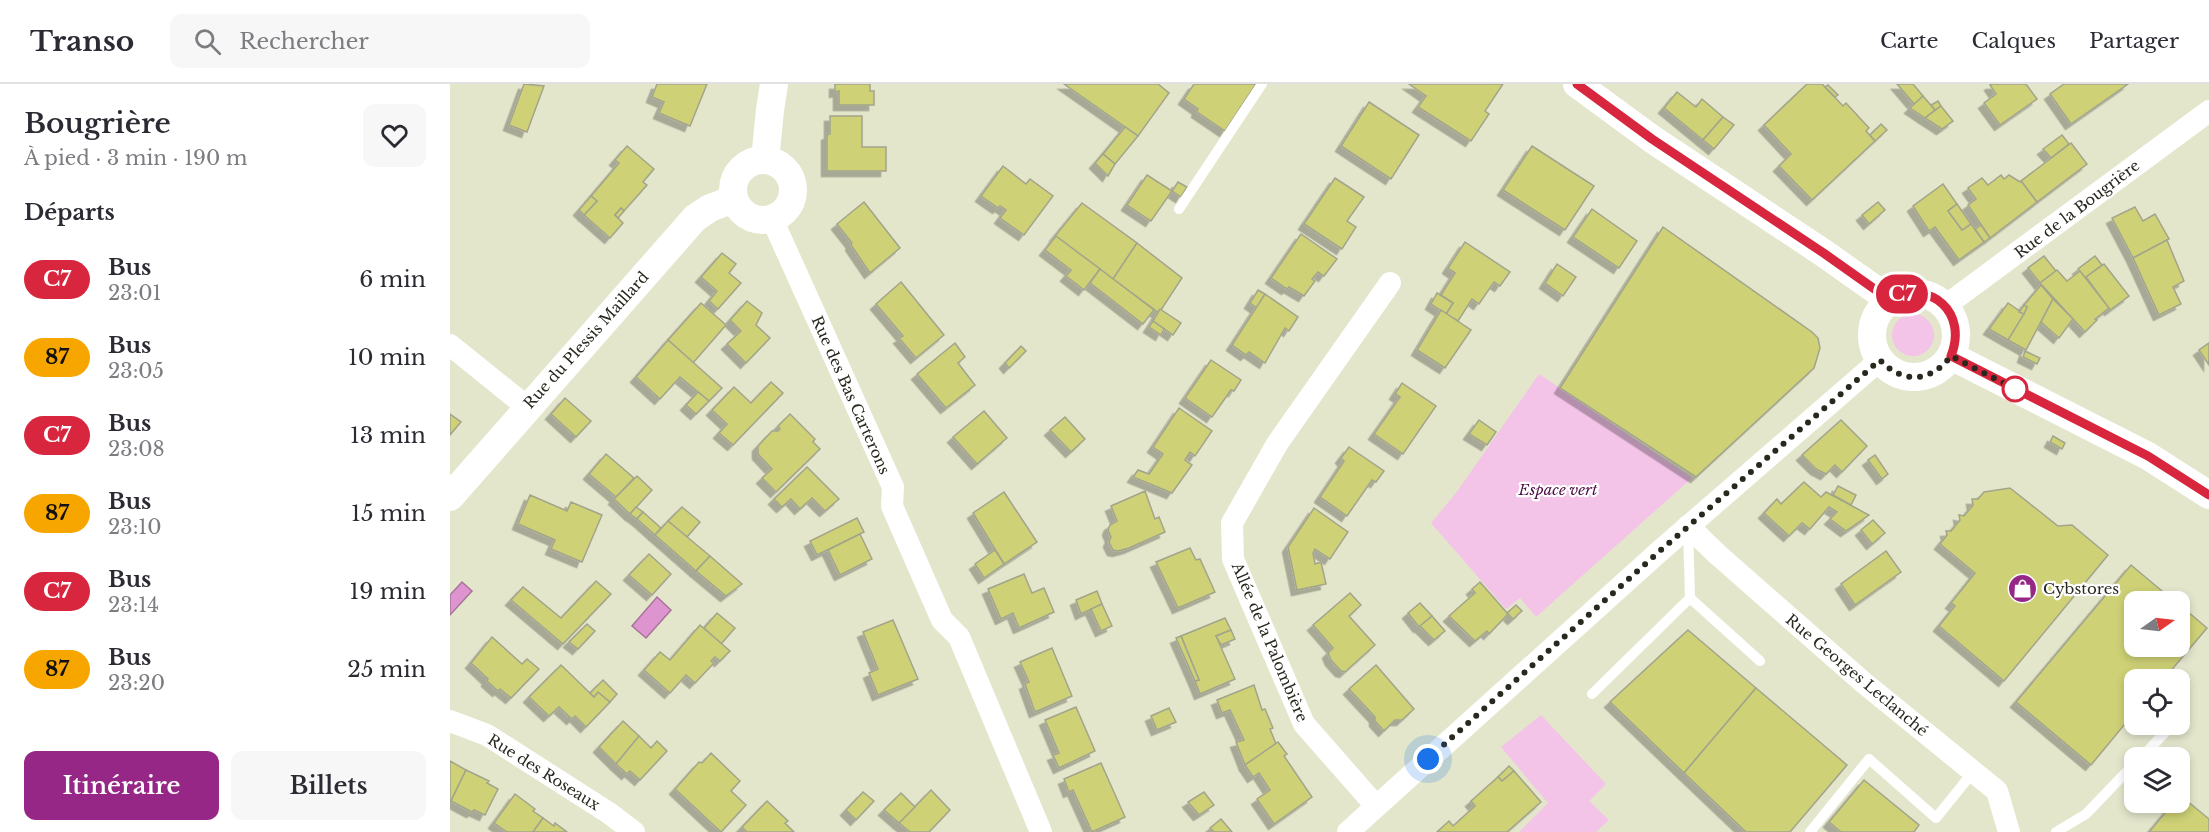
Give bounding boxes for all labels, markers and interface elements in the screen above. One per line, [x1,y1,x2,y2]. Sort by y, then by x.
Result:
search box [170,14,590,68]
text: Transo [30,24,134,59]
icon: search [191,25,224,58]
text: Rechercher [239,28,369,55]
text: Carte [1880,28,1938,54]
text: Calques [1971,28,2056,54]
text: Partager [2089,28,2179,54]
button: heart [363,104,426,167]
text: Bougrière [24,106,171,141]
text: À pied · 3 min · 190 m [24,146,247,170]
street label: Rue de la Bougrière [2011,156,2143,262]
text: Départs [24,199,115,226]
text: Bus [108,254,151,281]
text: C7 [43,266,71,292]
text: 6 min [359,266,426,293]
street label: Rue du Plessis Maillard [519,268,653,412]
line badge: C7 [1875,274,1929,314]
text: 23:01 [108,281,162,305]
text: C7 [1888,281,1916,307]
street label: Rue des Bas Carterons [807,313,895,477]
text: Bus [108,332,151,359]
text: 87 [45,344,69,370]
text: 10 min [348,344,426,371]
text: 23:05 [108,359,164,383]
unlabelled marker [2002,376,2028,402]
text: Bus [108,410,151,437]
text: C7 [43,422,71,448]
text: 13 min [350,422,426,449]
text: 23:08 [108,437,165,461]
park label: Espace vert [1518,480,1598,499]
text: Bus [108,488,151,515]
text: 87 [45,500,69,526]
text: 15 min [351,500,426,527]
text: 23:10 [108,515,162,539]
street label: Allée de la Palombière [1227,558,1312,725]
text: Bus [108,566,151,593]
shop icon: Cybstores [2006,572,2038,604]
text: C7 [43,578,71,604]
text: 19 min [349,578,426,605]
place label: Cybstores [2043,579,2119,598]
north arrow [2124,591,2190,657]
map controls [2124,591,2190,813]
text: 23:14 [108,593,159,617]
street label: Rue Georges Leclanché [1782,610,1932,740]
text: Bus [108,644,151,671]
text: 87 [45,656,69,682]
text: 25 min [347,656,426,683]
button: locate [2124,669,2190,735]
text: 23:20 [108,671,165,695]
street label: Rue des Roseaux [484,730,604,814]
your location [1413,744,1443,774]
button: layers [2124,747,2190,813]
button: Itinéraire [24,751,219,820]
button: Billets [231,751,426,820]

